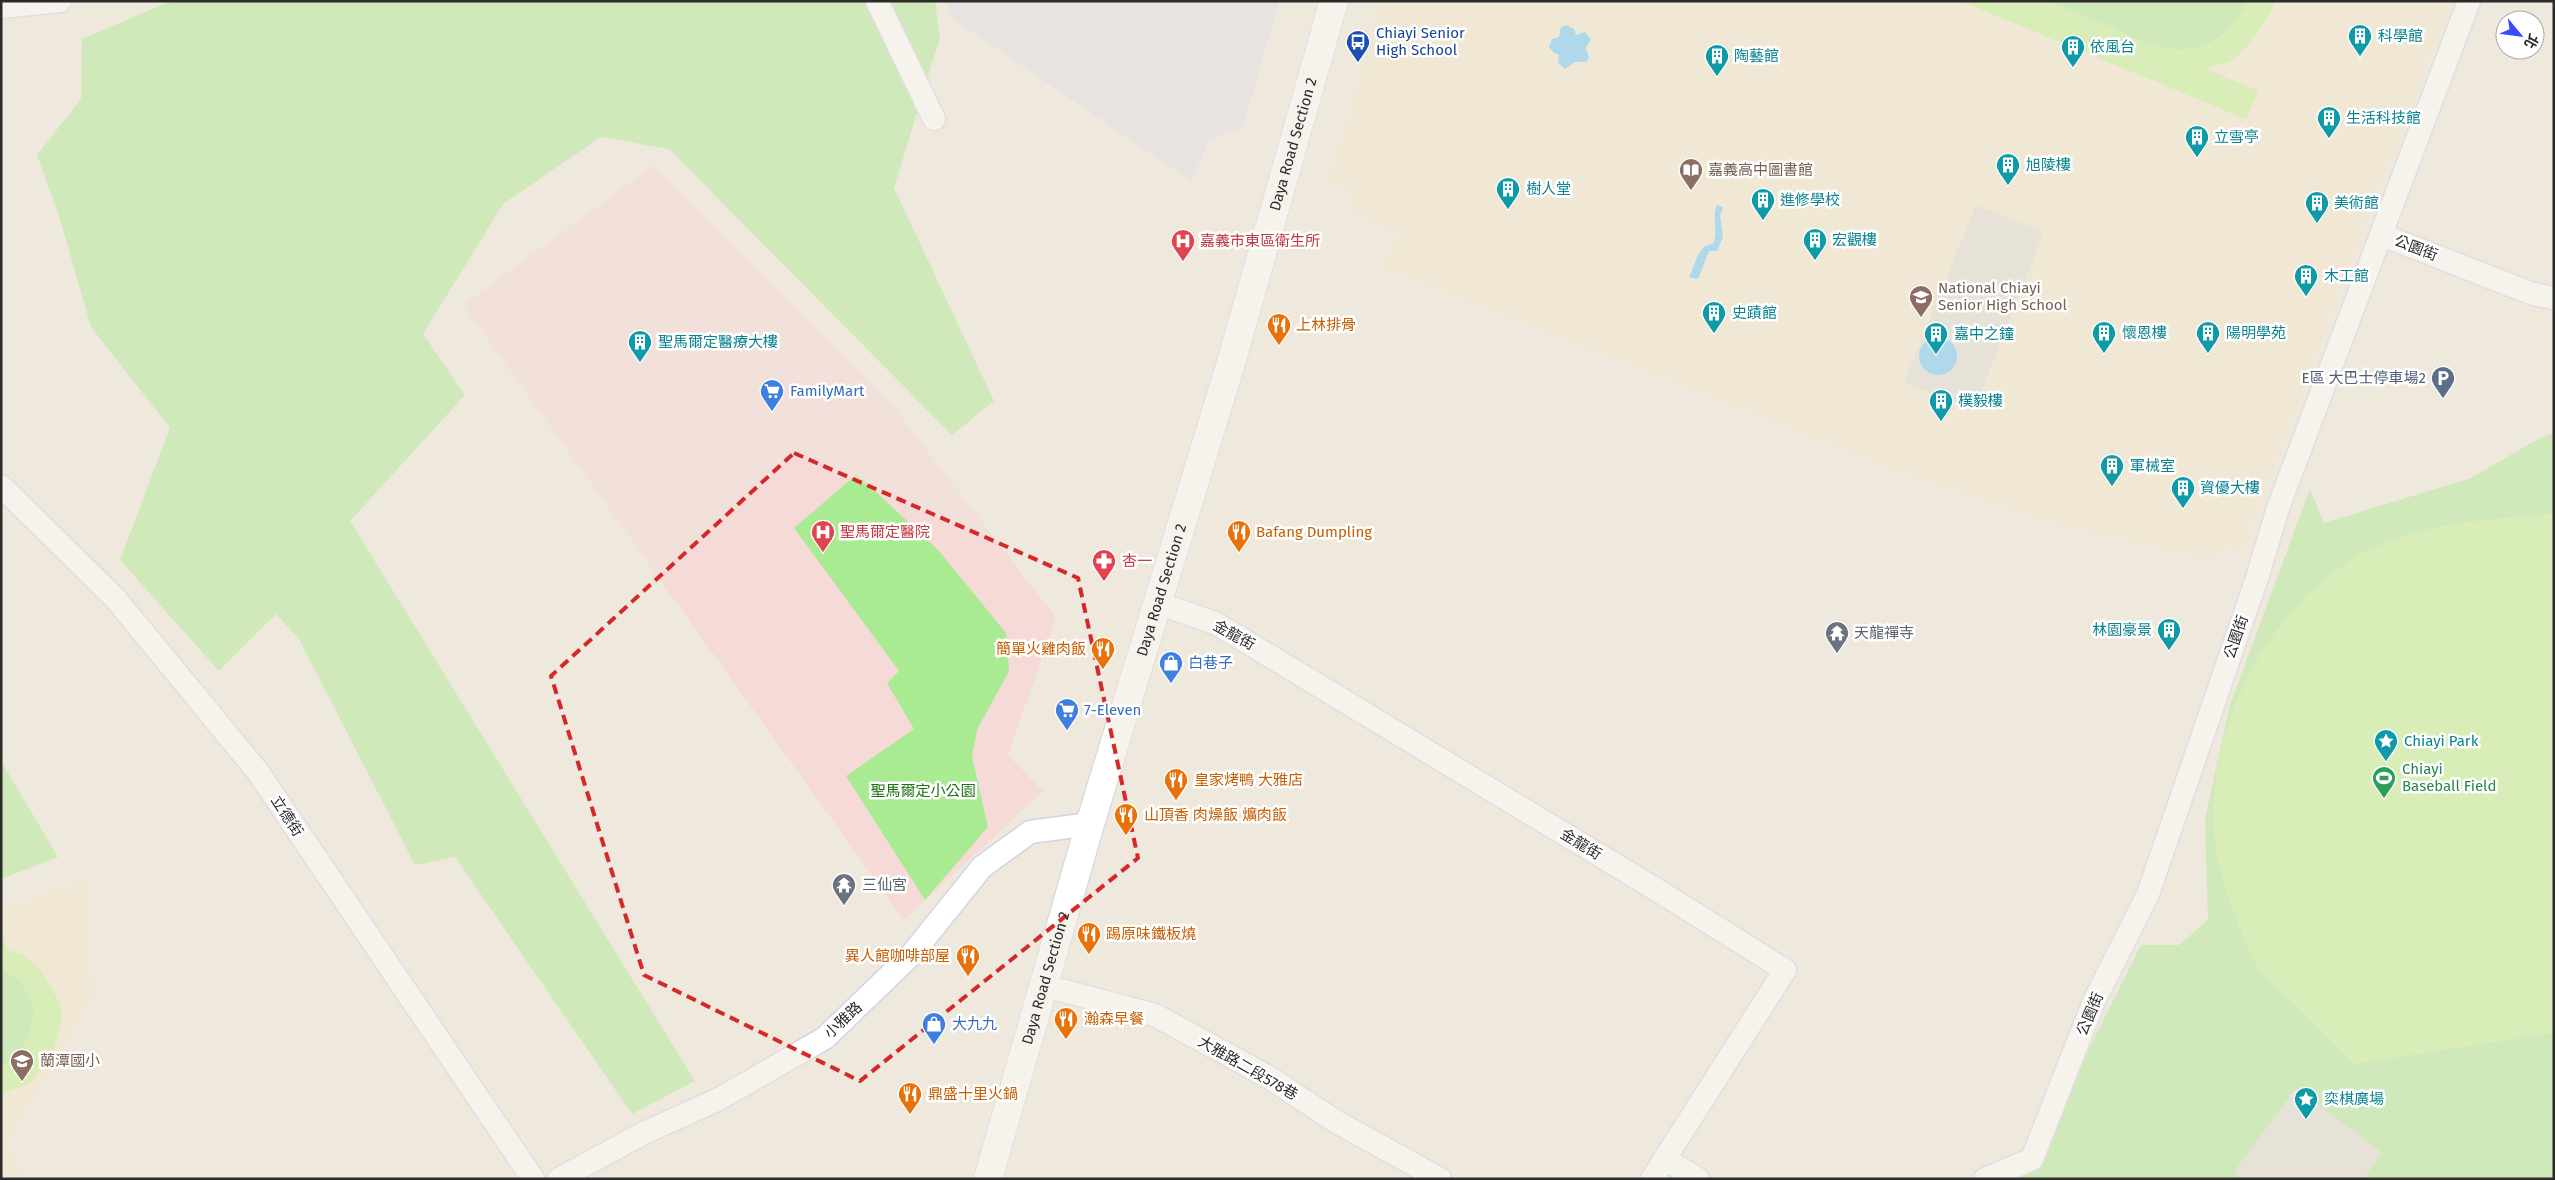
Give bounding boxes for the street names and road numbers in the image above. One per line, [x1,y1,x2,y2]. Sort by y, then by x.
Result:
street label: Daya Road Section 2 [1266,75,1321,213]
street label: 公園街 [2392,232,2440,264]
street label: Daya Road Section 2 [1133,522,1190,658]
street label: 公園街 [2220,613,2252,661]
street label: 金龍街 [1210,616,1258,654]
street label: 立德街 [267,792,307,840]
street label: 金龍街 [1557,825,1605,863]
street label: Daya Road Section 2 [1018,910,1073,1047]
street label: 公園街 [2073,990,2107,1038]
street label: 小雅路 [820,998,866,1042]
street label: 大雅路二段578巷 [1195,1032,1301,1104]

